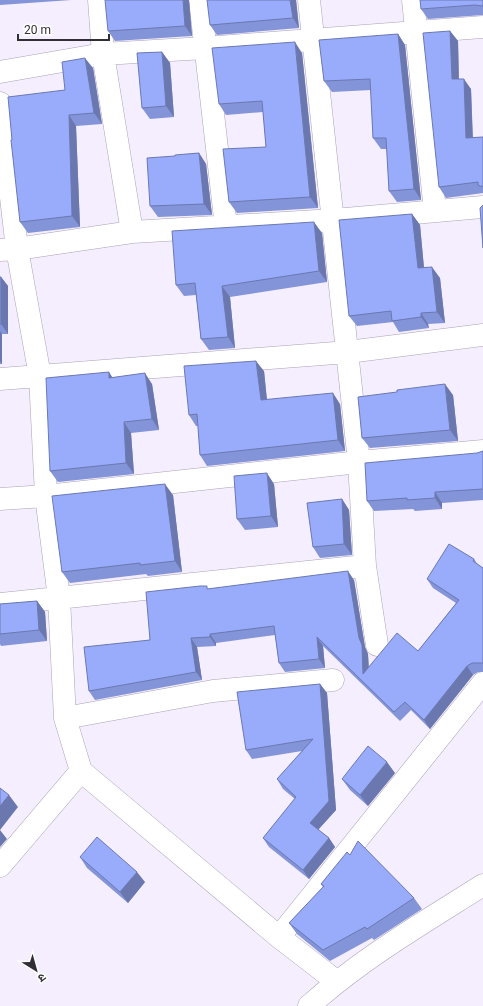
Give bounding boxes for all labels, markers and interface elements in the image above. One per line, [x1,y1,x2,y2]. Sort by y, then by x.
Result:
scale bar [18,16,109,42]
text: 20 m [24,23,51,37]
north arrow [16,950,56,990]
text: उ [35,970,48,985]

